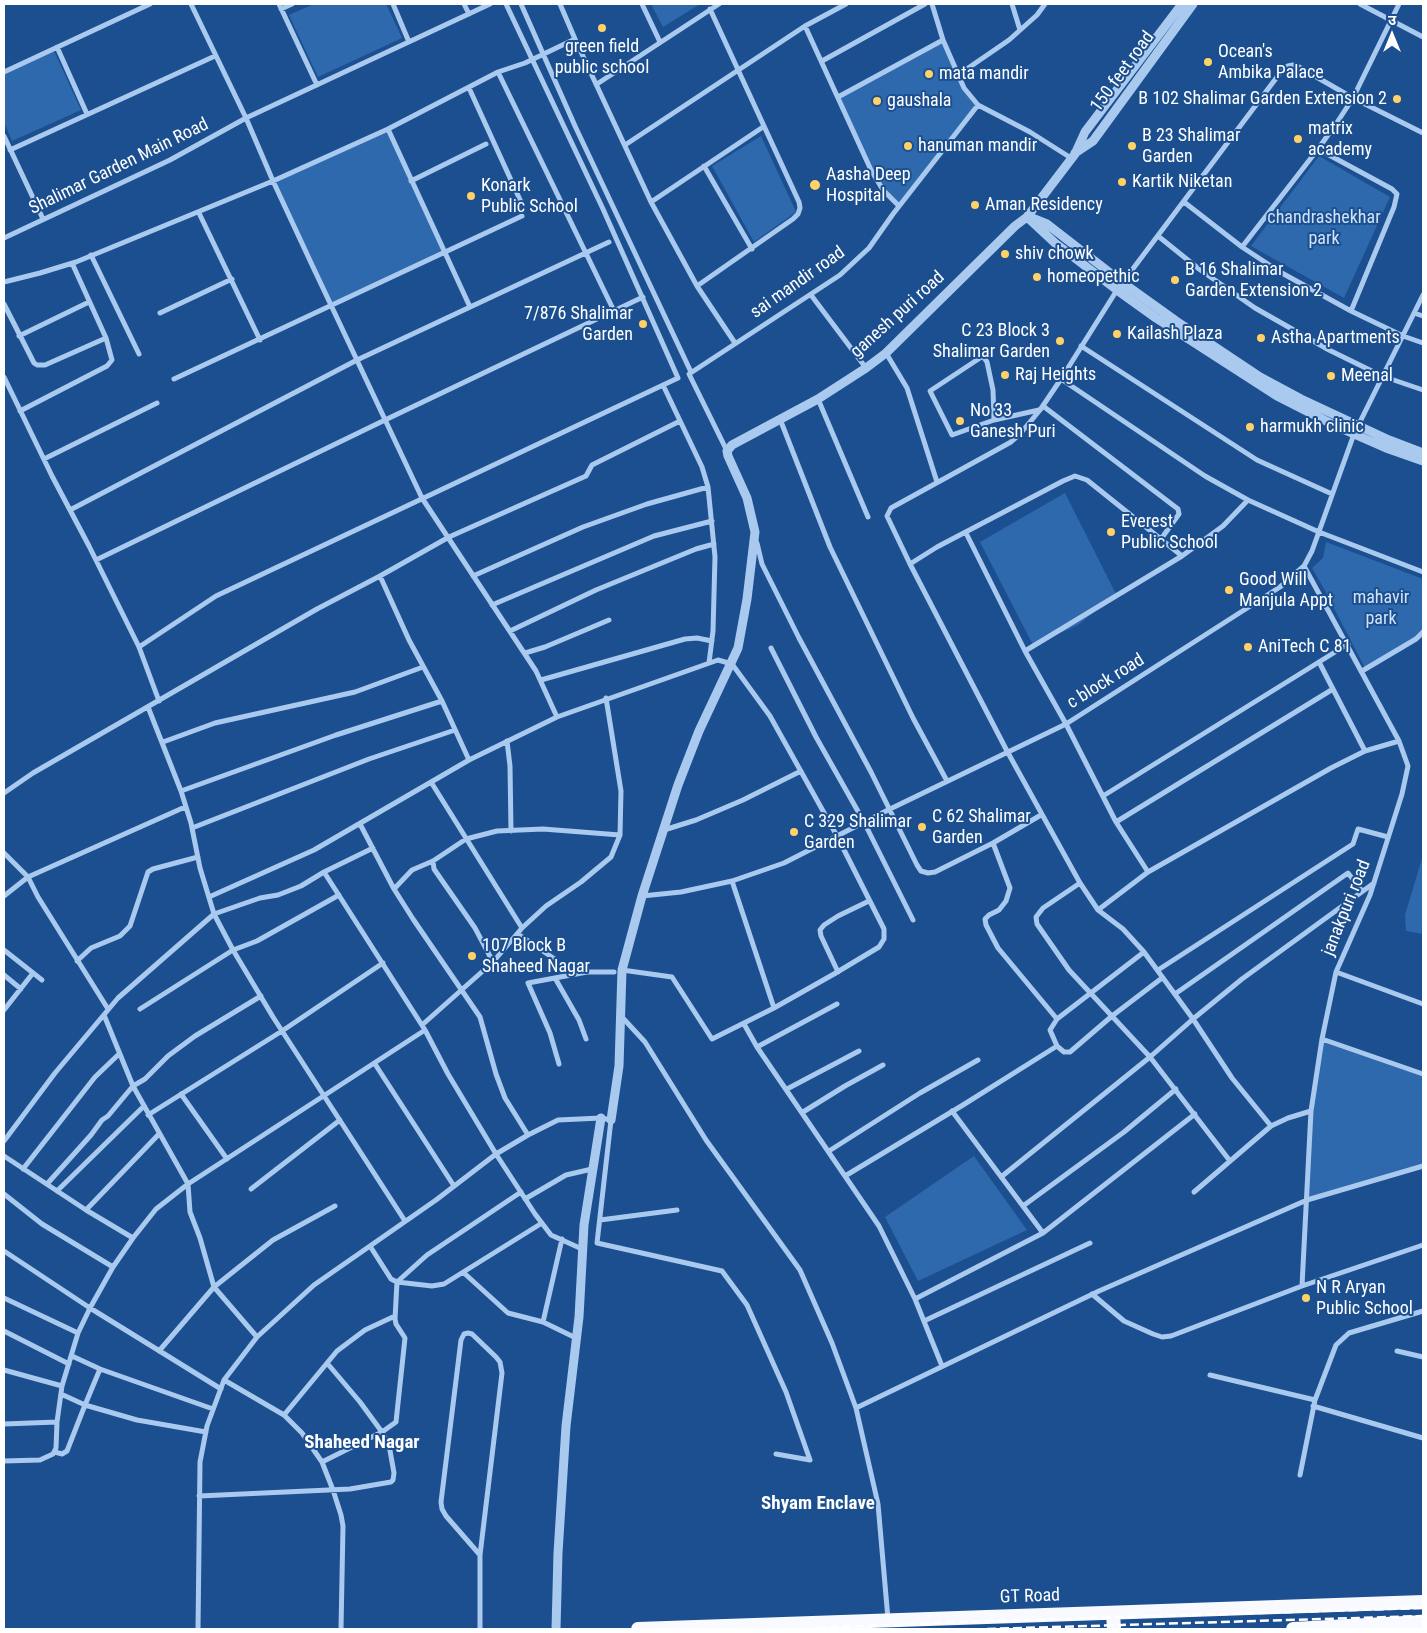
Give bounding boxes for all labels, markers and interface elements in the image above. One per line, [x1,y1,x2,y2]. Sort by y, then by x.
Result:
north arrow [1367,10,1417,60]
text: उ [1388,12,1396,28]
marker: green field public school [596,22,608,34]
street label: 150 feet road [1086,27,1160,117]
place label: green field public school [555,36,649,78]
place label: Ocean's Ambika Palace [1218,41,1324,84]
marker: Ocean's Ambika Palace [1202,56,1214,68]
place label: mata mandir [939,63,1029,85]
marker: mata mandir [923,68,935,80]
place label: B 102 Shalimar Garden Extension 2 [1138,88,1387,110]
place label: gaushala [887,90,951,112]
marker: B 102 Shalimar Garden Extension 2 [1391,93,1403,105]
marker: gaushala [871,95,883,107]
street label: Shalimar Garden Main Road [26,114,212,220]
place label: matrix academy [1308,118,1372,160]
place label: B 23 Shalimar Garden [1142,125,1240,168]
marker: matrix academy [1292,133,1304,145]
place label: hanuman mandir [918,135,1037,157]
marker: hanuman mandir [902,140,914,152]
marker: B 23 Shalimar Garden [1126,140,1138,152]
place label: Aasha Deep Hospital [826,164,911,206]
place label: Kartik Niketan [1132,171,1232,193]
place label: Konark Public School [481,175,578,218]
marker: Kartik Niketan [1116,176,1128,188]
marker: Aasha Deep Hospital [808,178,822,192]
marker: Konark Public School [465,190,477,202]
place label: Aman Residency [985,194,1103,216]
marker: Aman Residency [969,199,981,211]
park label: chandrashekhar park [1267,207,1381,250]
street label: sai mandir road [747,242,849,324]
place label: shiv chowk [1015,243,1094,265]
marker: shiv chowk [999,248,1011,260]
place label: B 16 Shalimar Garden Extension 2 [1185,259,1322,302]
place label: homeopethic [1047,266,1140,288]
street label: ganesh puri road [847,267,949,363]
marker: homeopethic [1031,271,1043,283]
marker: B 16 Shalimar Garden Extension 2 [1169,274,1181,286]
place label: 7/876 Shalimar Garden [524,303,633,346]
marker: 7/876 Shalimar Garden [637,318,649,330]
place label: C 23 Block 3 Shalimar Garden [933,320,1050,362]
place label: Kailash Plaza [1127,323,1223,345]
place label: Astha Apartments [1271,327,1400,349]
marker: Kailash Plaza [1111,328,1123,340]
marker: Astha Apartments [1255,332,1267,344]
marker: C 23 Block 3 Shalimar Garden [1054,335,1066,347]
place label: Raj Heights [1015,364,1096,386]
place label: Meenal [1341,365,1393,387]
marker: Raj Heights [999,369,1011,381]
marker: Meenal [1325,370,1337,382]
place label: No 33 Ganesh Puri [970,400,1056,442]
marker: No 33 Ganesh Puri [954,415,966,427]
place label: harmukh clinic [1260,416,1364,438]
marker: harmukh clinic [1244,421,1256,433]
place label: Everest Public School [1121,511,1218,554]
marker: Everest Public School [1105,526,1117,538]
place label: Good Will Manjula Appt [1239,569,1333,612]
marker: Good Will Manjula Appt [1223,584,1235,596]
park label: mahavir park [1353,587,1409,630]
place label: AniTech C 81 [1258,636,1351,658]
marker: AniTech C 81 [1242,641,1254,653]
street label: c block road [1063,650,1149,714]
place label: C 62 Shalimar Garden [932,806,1031,849]
place label: C 329 Shalimar Garden [804,811,912,854]
marker: C 62 Shalimar Garden [916,821,928,833]
marker: C 329 Shalimar Garden [788,826,800,838]
street label: janakpuri road [1318,857,1376,959]
place label: 107 Block B Shaheed Nagar [482,935,590,978]
marker: 107 Block B Shaheed Nagar [466,950,478,962]
place label: N R Aryan Public School [1316,1277,1413,1320]
marker: N R Aryan Public School [1300,1292,1312,1304]
district label: Shaheed Nagar [304,1432,420,1454]
district label: Shyam Enclave [761,1493,875,1515]
street label: GT Road [1000,1585,1060,1609]

